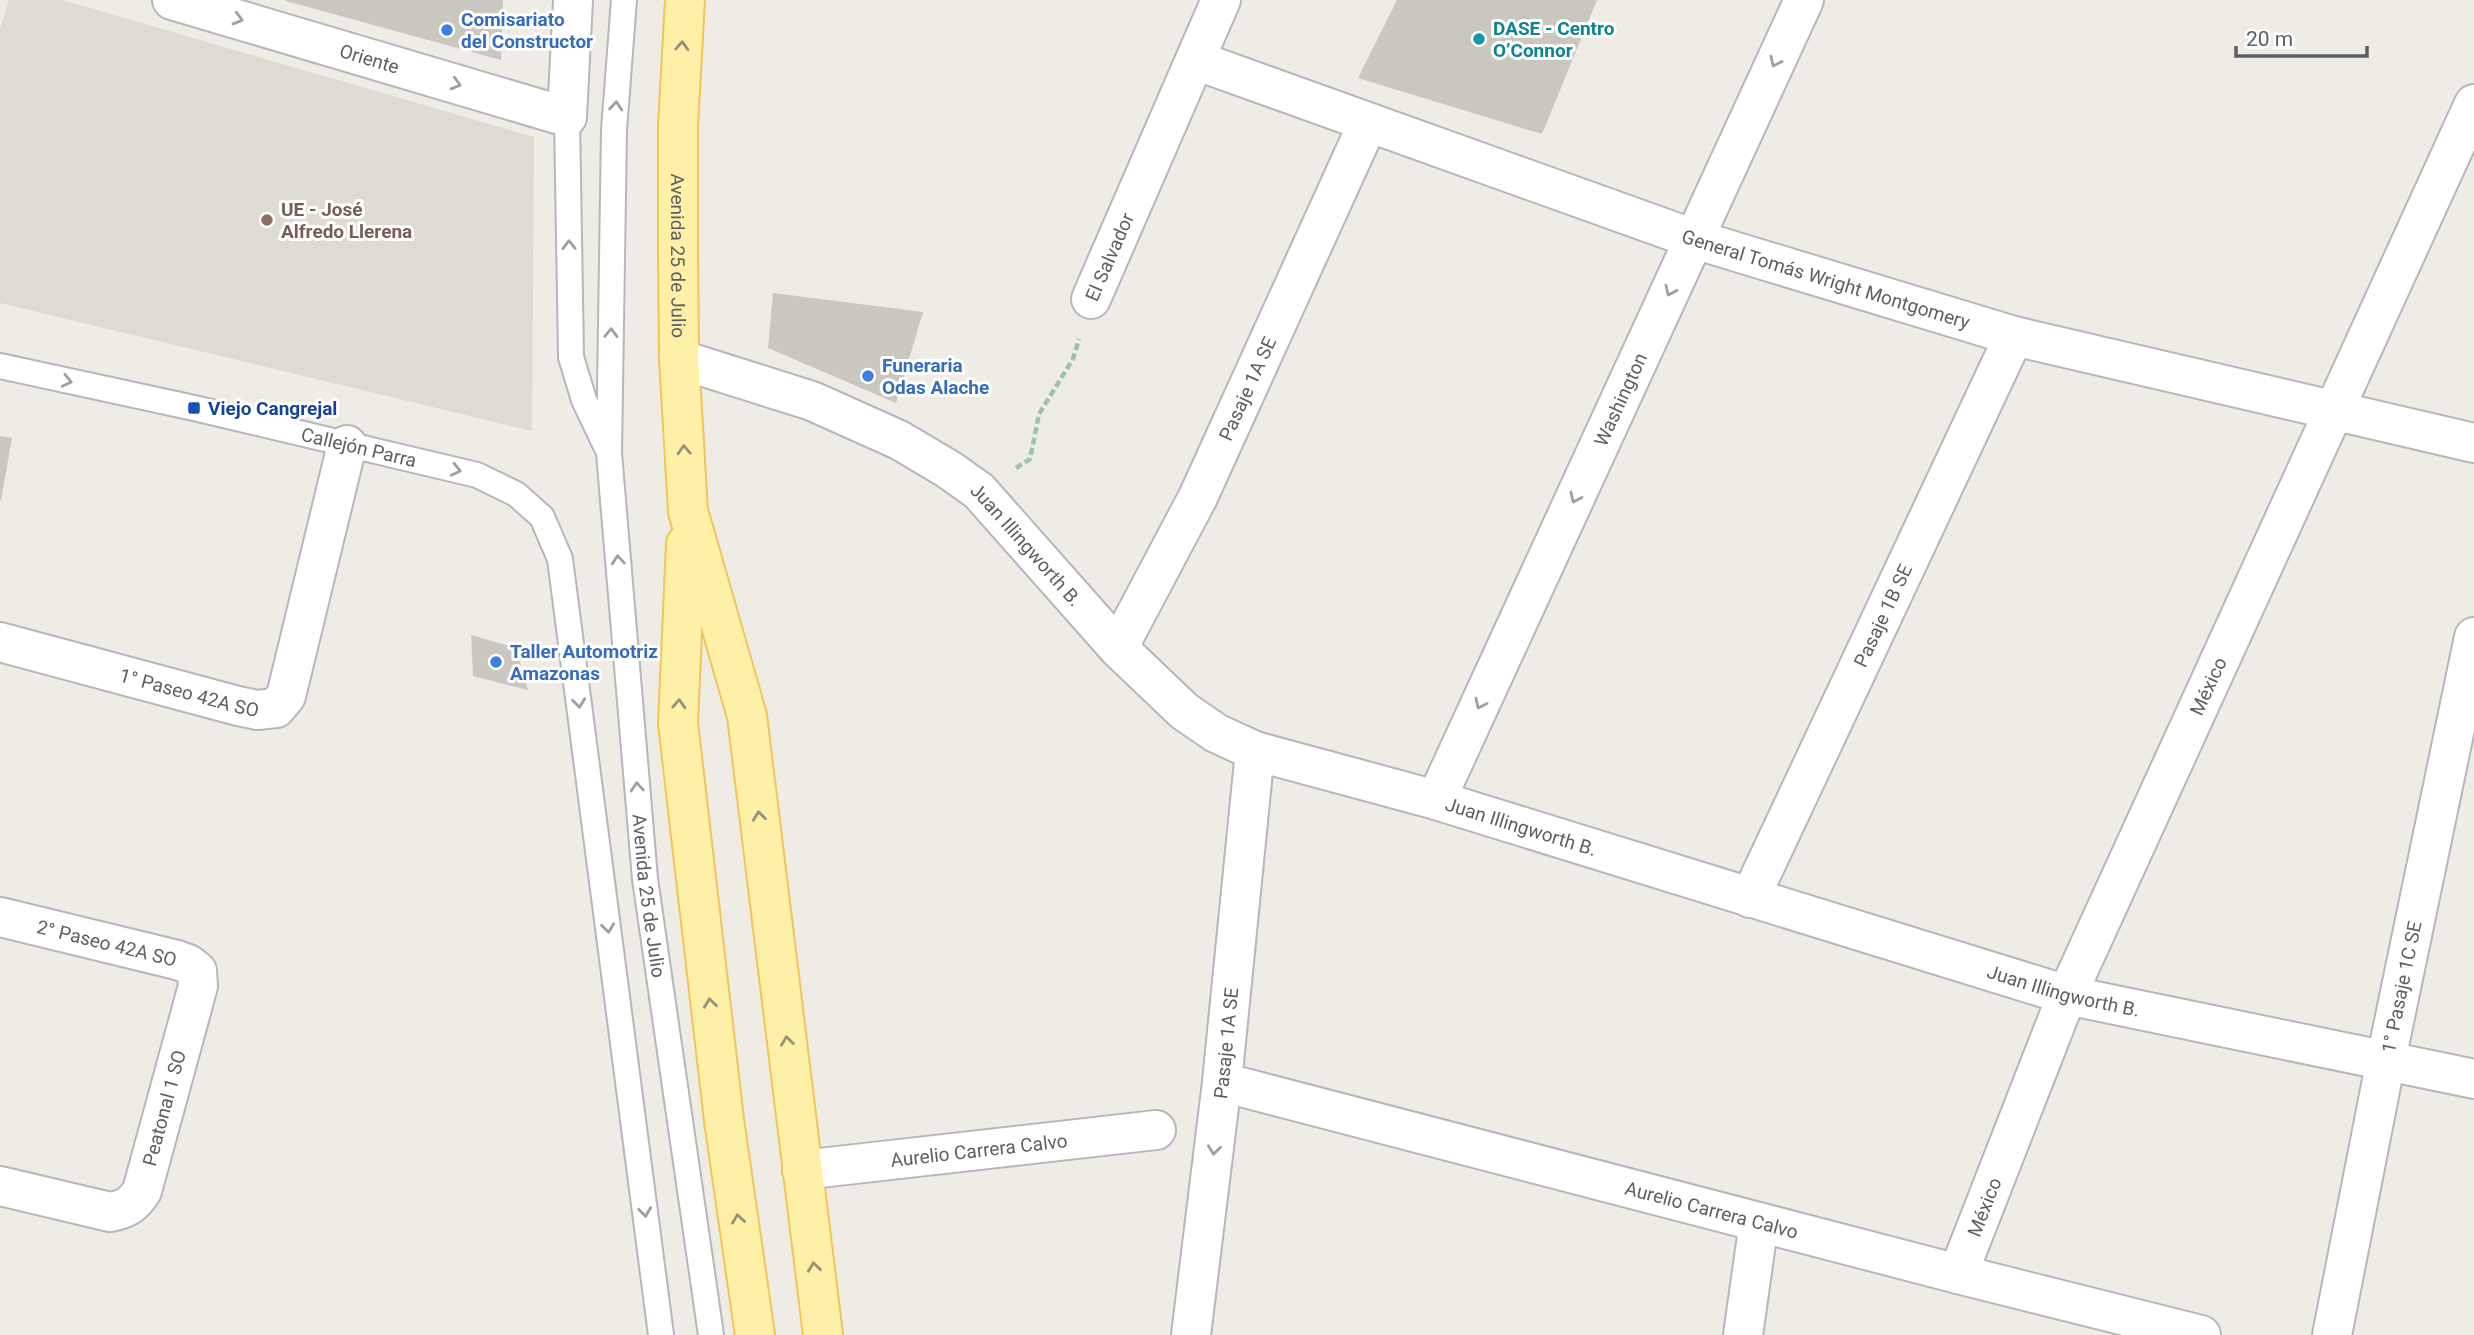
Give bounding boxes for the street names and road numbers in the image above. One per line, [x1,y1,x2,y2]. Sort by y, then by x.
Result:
street label: Oriente [337,39,402,79]
street label: Avenida 25 de Julio [666,173,690,338]
street label: El Salvador [1081,209,1139,305]
street label: General Tomás Wright Montgomery [1679,225,1973,334]
street label: Pasaje 1A SE [1214,333,1281,444]
street label: Washington [1589,349,1652,450]
street label: Callejón Parra [299,423,419,472]
street label: Juan Illingworth B. [966,478,1087,611]
street label: Pasaje 1B SE [1849,560,1917,671]
street label: México [2185,654,2232,719]
street label: 1° Paseo 42A SO [117,664,261,722]
street label: Juan Illingworth B. [1442,793,1599,861]
street label: Avenida 25 de Julio [628,813,670,979]
street label: 2° Paseo 42A SO [35,915,179,972]
street label: 1° Pasaje 1C SE [2377,919,2427,1055]
street label: Juan Illingworth B. [1984,960,2142,1022]
street label: Pasaje 1A SE [1209,986,1243,1100]
street label: Peatonal 1 SO [138,1048,191,1169]
street label: Aurelio Carrera Calvo [889,1129,1069,1172]
street label: México [1963,1174,2007,1240]
street label: Aurelio Carrera Calvo [1623,1177,1800,1244]

